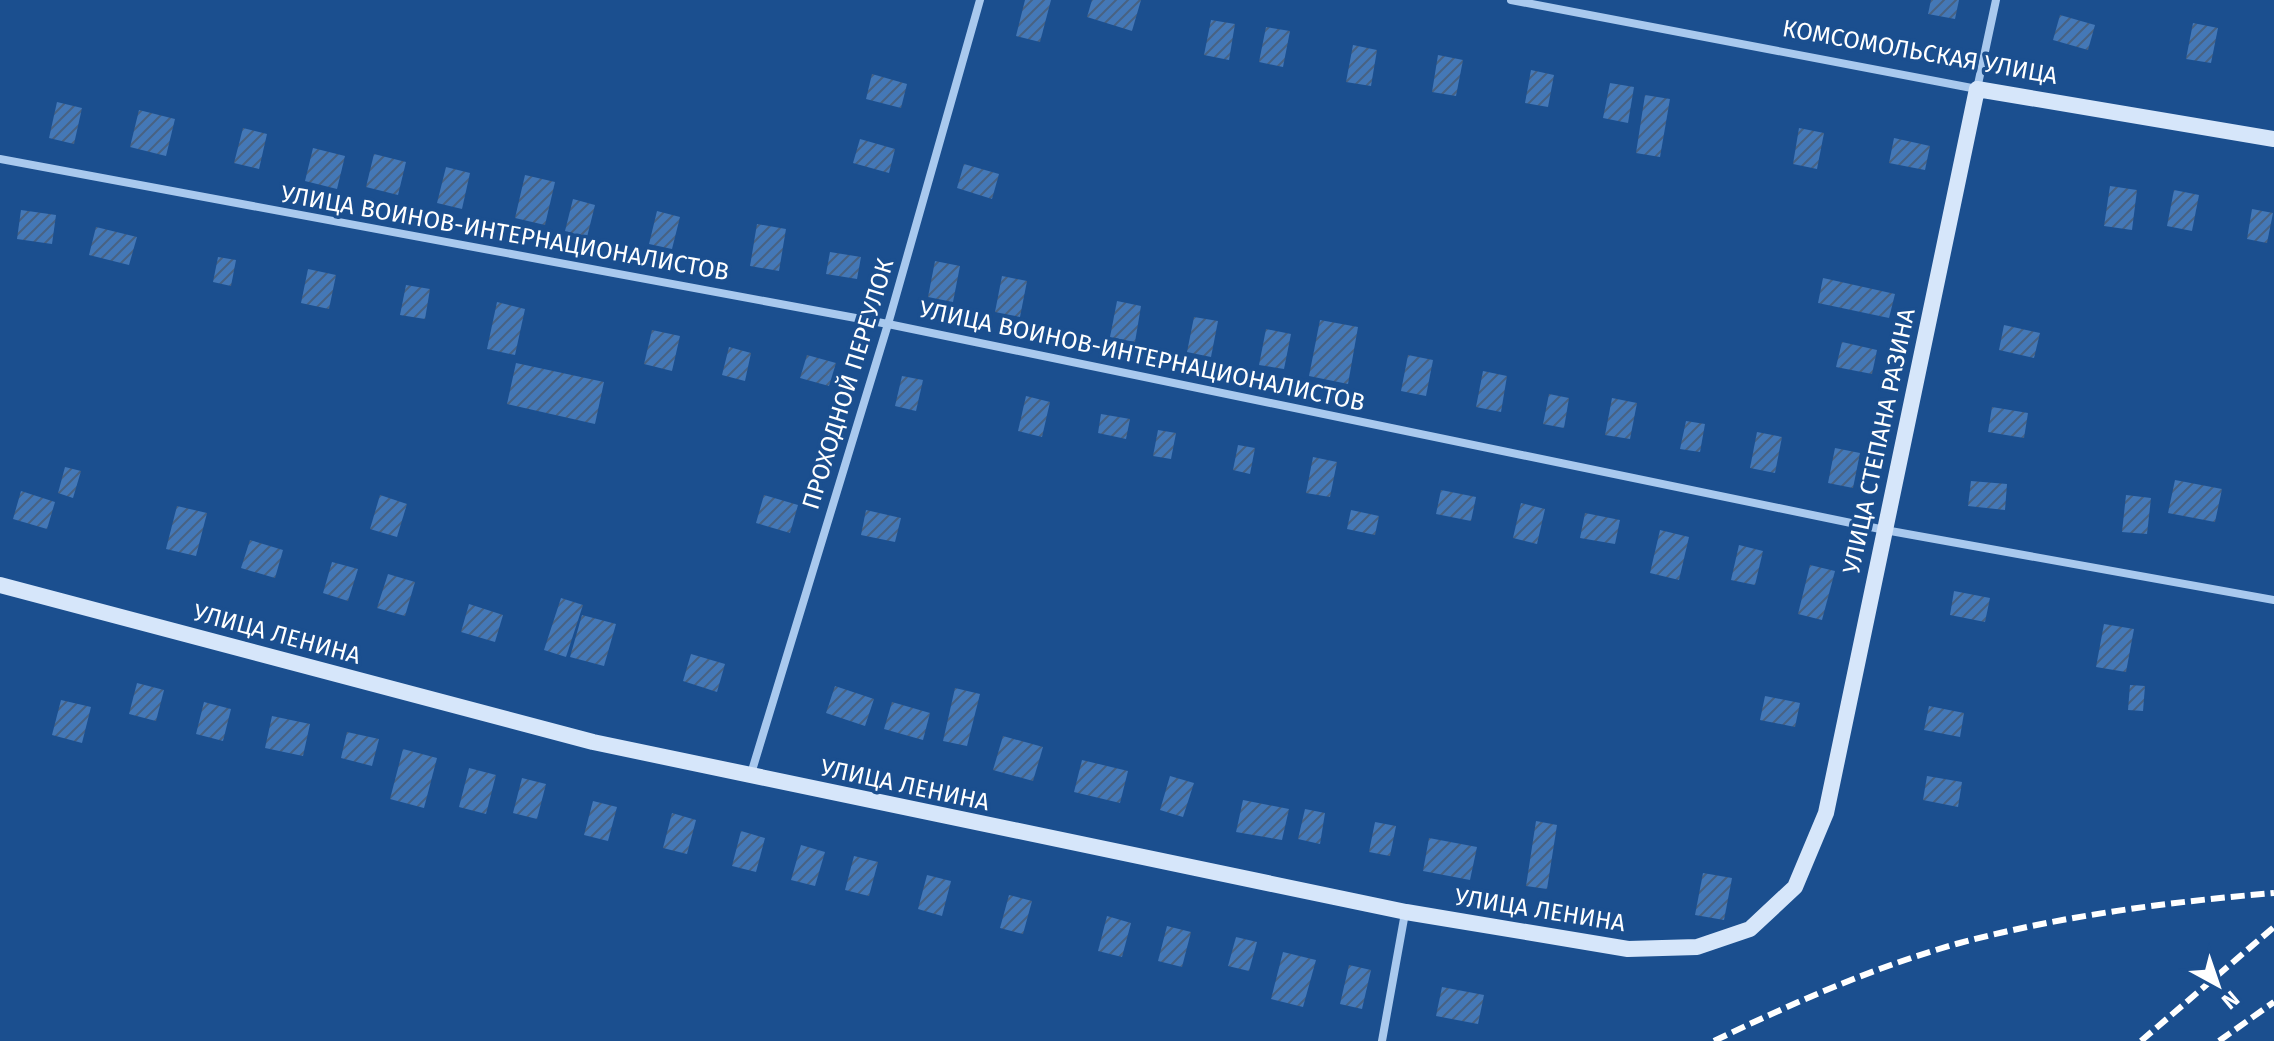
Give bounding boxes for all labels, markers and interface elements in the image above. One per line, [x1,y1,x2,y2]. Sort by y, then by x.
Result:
street label: КОМСОМОЛЬСКАЯ УЛИЦА [1780,14,2060,90]
street label: УЛИЦА ВОИНОВ-ИНТЕРНАЦИОНАЛИСТОВ [279,180,731,286]
street label: ПРОХОДНОЙ ПЕРЕУЛОК [797,255,899,513]
street label: УЛИЦА ВОИНОВ-ИНТЕРНАЦИОНАЛИСТОВ [917,295,1367,417]
street label: УЛИЦА СТЕПАНА РАЗИНА [1837,305,1921,576]
street label: УЛИЦА ЛЕНИНА [190,598,364,670]
street label: УЛИЦА ЛЕНИНА [818,753,992,817]
street label: УЛИЦА ЛЕНИНА [1453,883,1627,937]
north arrow [2178,945,2258,1025]
text: N [2216,985,2245,1015]

